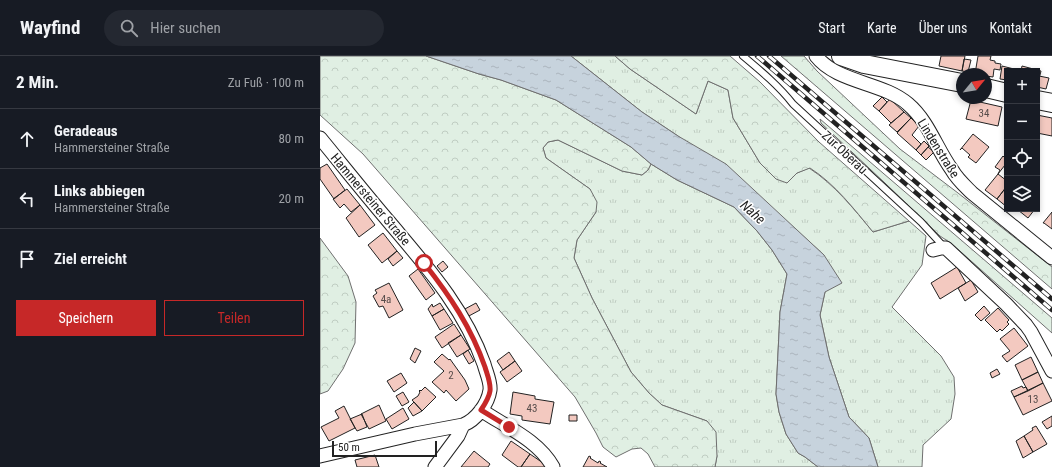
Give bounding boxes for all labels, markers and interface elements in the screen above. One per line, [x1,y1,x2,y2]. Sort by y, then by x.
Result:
search box [104,10,384,46]
text: Wayfind [20,16,80,39]
icon: search [118,17,140,39]
text: Hier suchen [150,19,221,37]
text: Start [818,20,845,36]
text: Karte [867,20,897,36]
text: Über uns [919,20,967,36]
text: Kontakt [989,20,1032,36]
north arrow [956,68,992,104]
map controls [1004,68,1040,212]
button: + [1004,68,1040,104]
text: 2 Min. [16,72,59,92]
text: Zu Fuß · 100 m [228,75,304,90]
button: − [1004,104,1040,140]
house number: 34 [979,107,990,120]
street label: Lindenstraße [914,116,963,181]
text: Geradeaus [54,122,118,140]
icon: ahead [16,128,38,150]
street label: Zur Oberau [819,128,870,177]
text: 80 m [278,131,304,146]
text: Hammersteiner Straße [54,140,170,155]
button: locate [1004,140,1040,176]
street label: Hammersteiner Straße [328,150,413,248]
button: layers [1004,176,1040,212]
text: Links abbiegen [54,182,145,200]
icon: left [16,188,38,210]
text: 20 m [278,191,304,206]
water label: Nahe [737,197,769,227]
text: Hammersteiner Straße [54,200,170,215]
icon: arrive [16,248,38,270]
text: Ziel erreicht [54,250,127,268]
route start [415,254,433,272]
house number: 4a [381,293,391,306]
button: Speichern [16,300,156,336]
button: Teilen [164,300,304,336]
house number: 2 [448,369,454,382]
house number: 13 [1028,393,1038,406]
house number: 43 [527,402,537,415]
route end [500,418,518,436]
scale bar [332,439,437,458]
text: 50 m [338,441,360,454]

